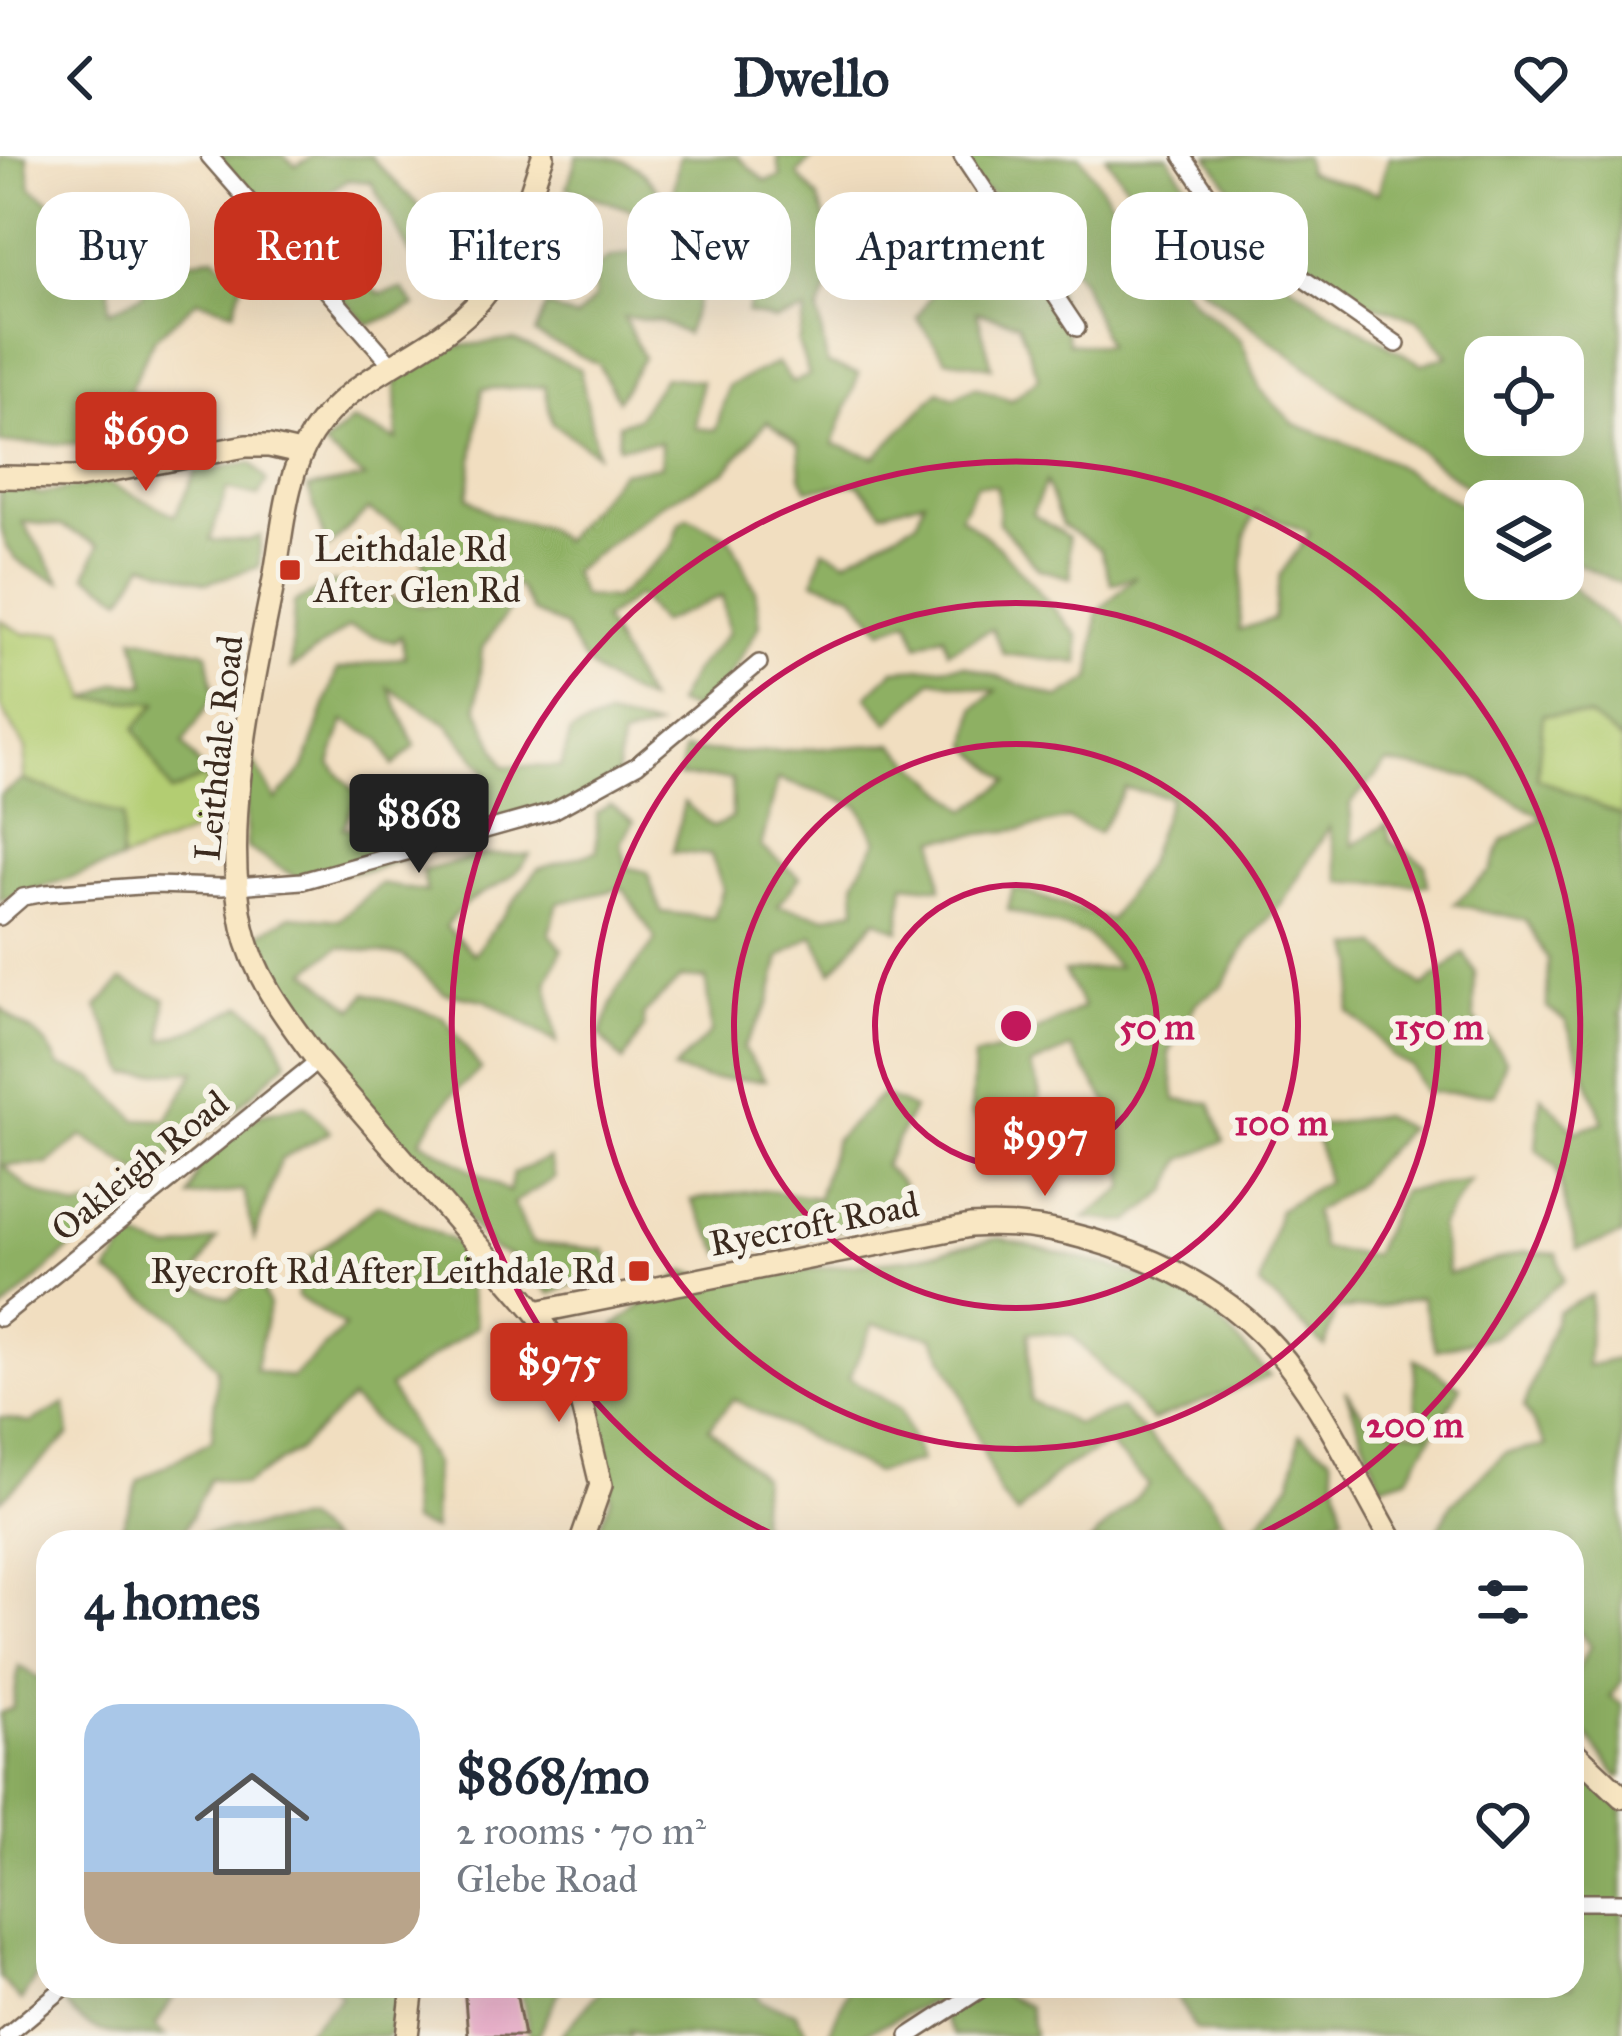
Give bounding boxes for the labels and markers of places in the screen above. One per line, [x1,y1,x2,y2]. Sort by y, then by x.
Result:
pin: $690 [75,392,217,494]
place label: Leithdale Rd After Glen Rd [312,527,521,612]
marker: Leithdale Rd After Glen Rd [277,557,303,583]
pin: $868 [348,774,490,876]
centre of rings [995,1005,1037,1047]
pin: $997 [974,1097,1116,1199]
place label: Ryecroft Rd After Leithdale Rd [150,1249,615,1293]
marker: Ryecroft Rd After Leithdale Rd [626,1258,652,1284]
pin: $975 [488,1323,630,1425]

